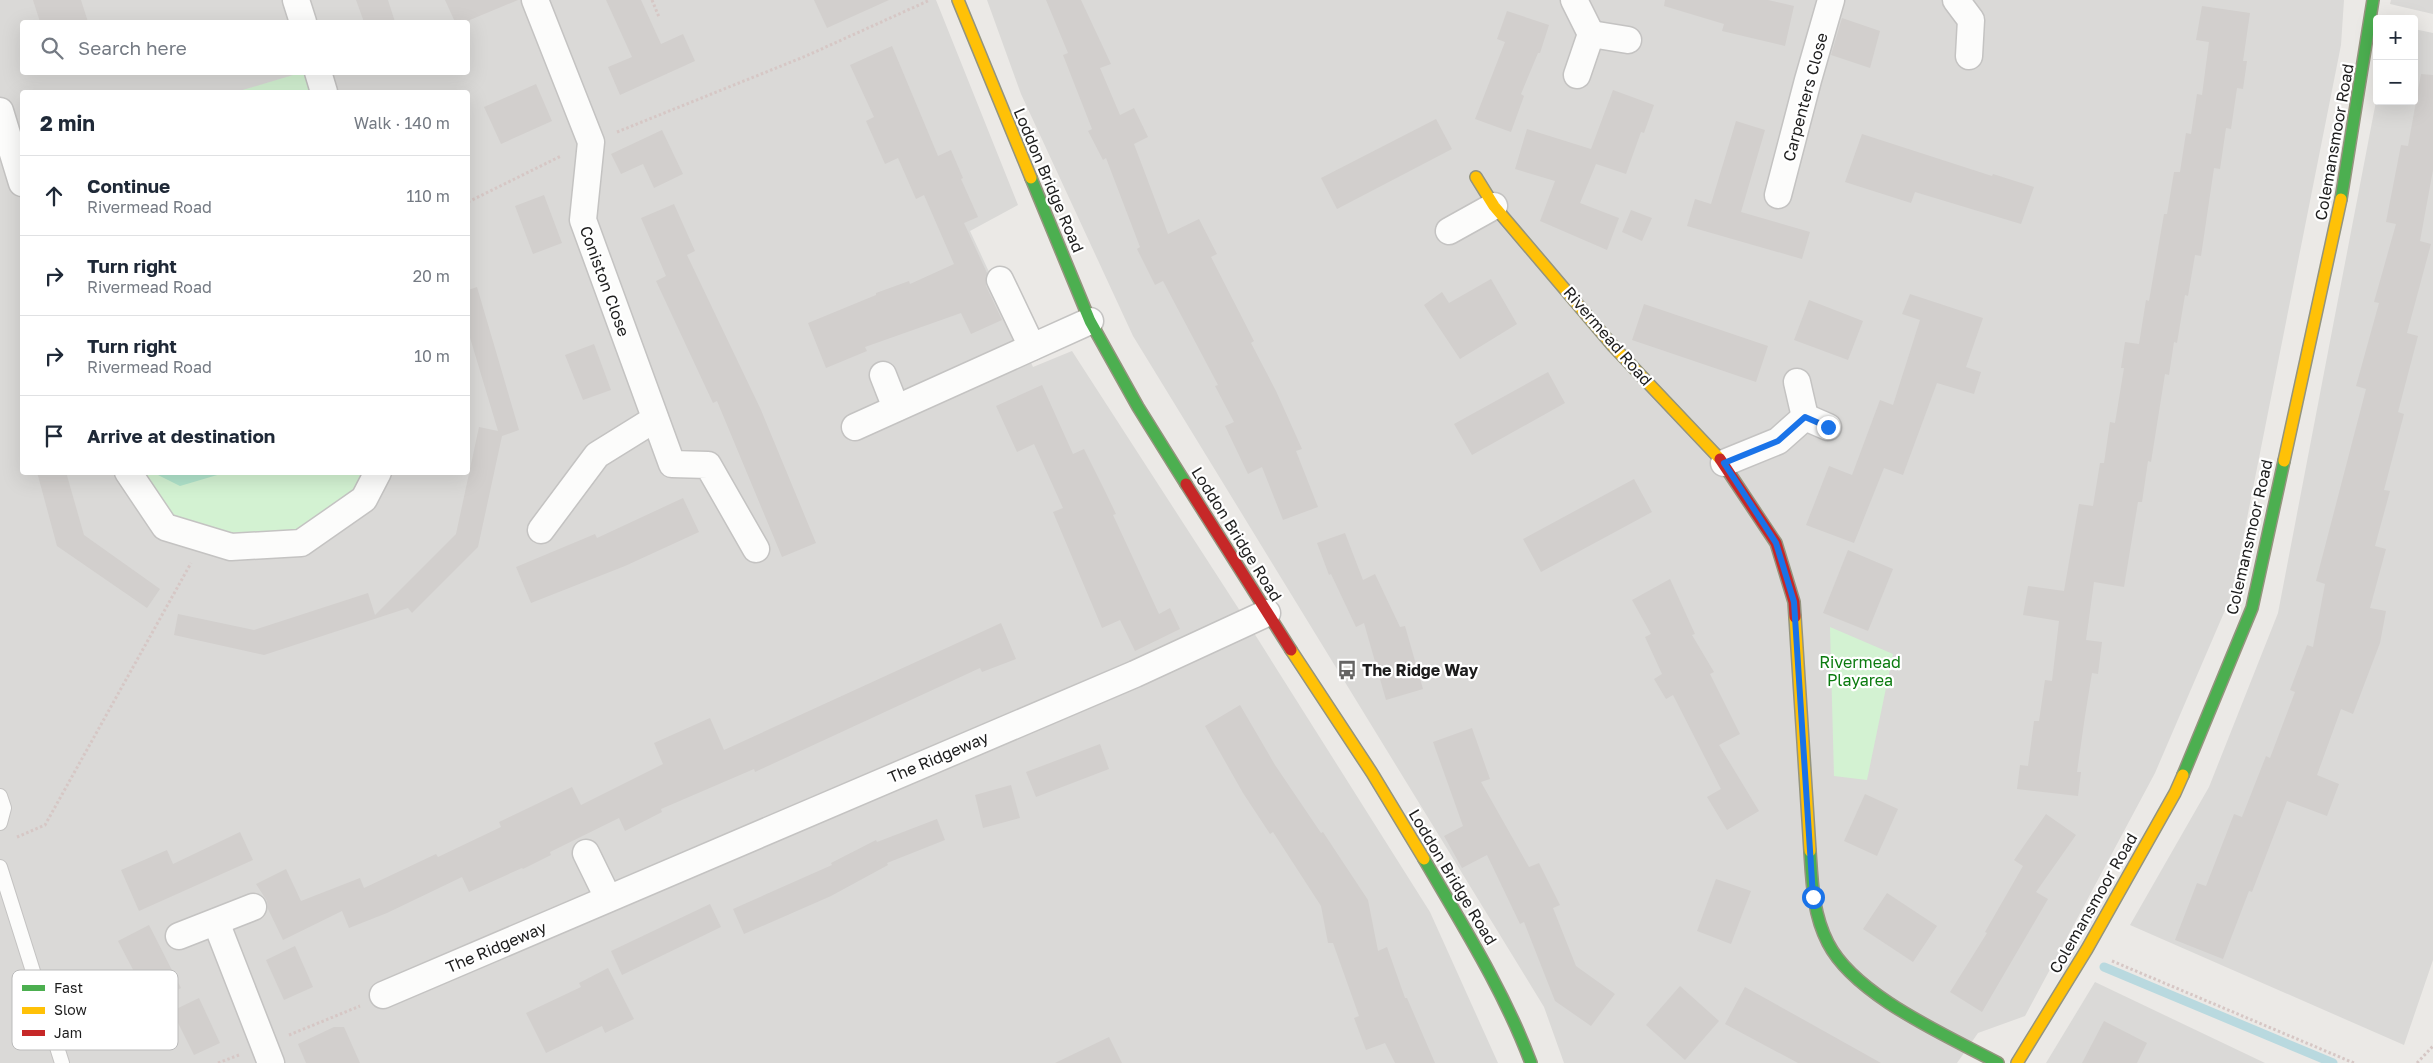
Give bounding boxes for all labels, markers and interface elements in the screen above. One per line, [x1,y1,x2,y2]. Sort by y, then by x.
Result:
map controls [2373,15,2418,105]
button: + [2373,15,2418,60]
search box [20,20,470,75]
street label: Carpenters Close [1778,30,1832,164]
icon: search [38,34,66,62]
text: Search here [78,36,187,59]
button: − [2373,60,2418,105]
street label: Colemansmoor Road [2310,62,2358,222]
street label: Loddon Bridge Road [1009,105,1089,255]
text: 2 min [40,110,95,136]
text: Walk · 140 m [354,113,450,133]
text: Continue [87,174,170,197]
icon: ahead [40,182,68,210]
text: 110 m [406,186,450,206]
text: Rivermead Road [87,197,212,217]
street label: Coniston Close [576,223,634,339]
text: Turn right [87,254,177,277]
icon: right [40,262,68,290]
text: 20 m [413,266,450,286]
text: Rivermead Road [87,277,212,297]
street label: Rivermead Road [1559,282,1657,390]
text: Turn right [87,334,177,357]
icon: right [40,342,68,370]
text: 10 m [414,346,450,366]
text: Rivermead Road [87,357,212,377]
route end [1817,416,1840,439]
icon: arrive [40,422,68,450]
text: Arrive at destination [87,424,275,447]
street label: Colemansmoor Road [2221,457,2277,617]
street label: Loddon Bridge Road [1187,463,1287,605]
park label: Rivermead Playarea [1819,652,1901,690]
bus stop icon: The Ridge Way [1336,659,1358,681]
place label: The Ridge Way [1362,660,1478,680]
street label: The Ridgeway [885,727,991,787]
street label: Loddon Bridge Road [1404,805,1502,949]
street label: Colemansmoor Road [2045,829,2141,977]
route start [1802,886,1825,909]
street label: The Ridgeway [443,917,549,977]
legend [12,970,178,1050]
text: Fast [54,979,83,996]
text: Slow [54,1001,87,1018]
text: Jam [54,1024,82,1041]

